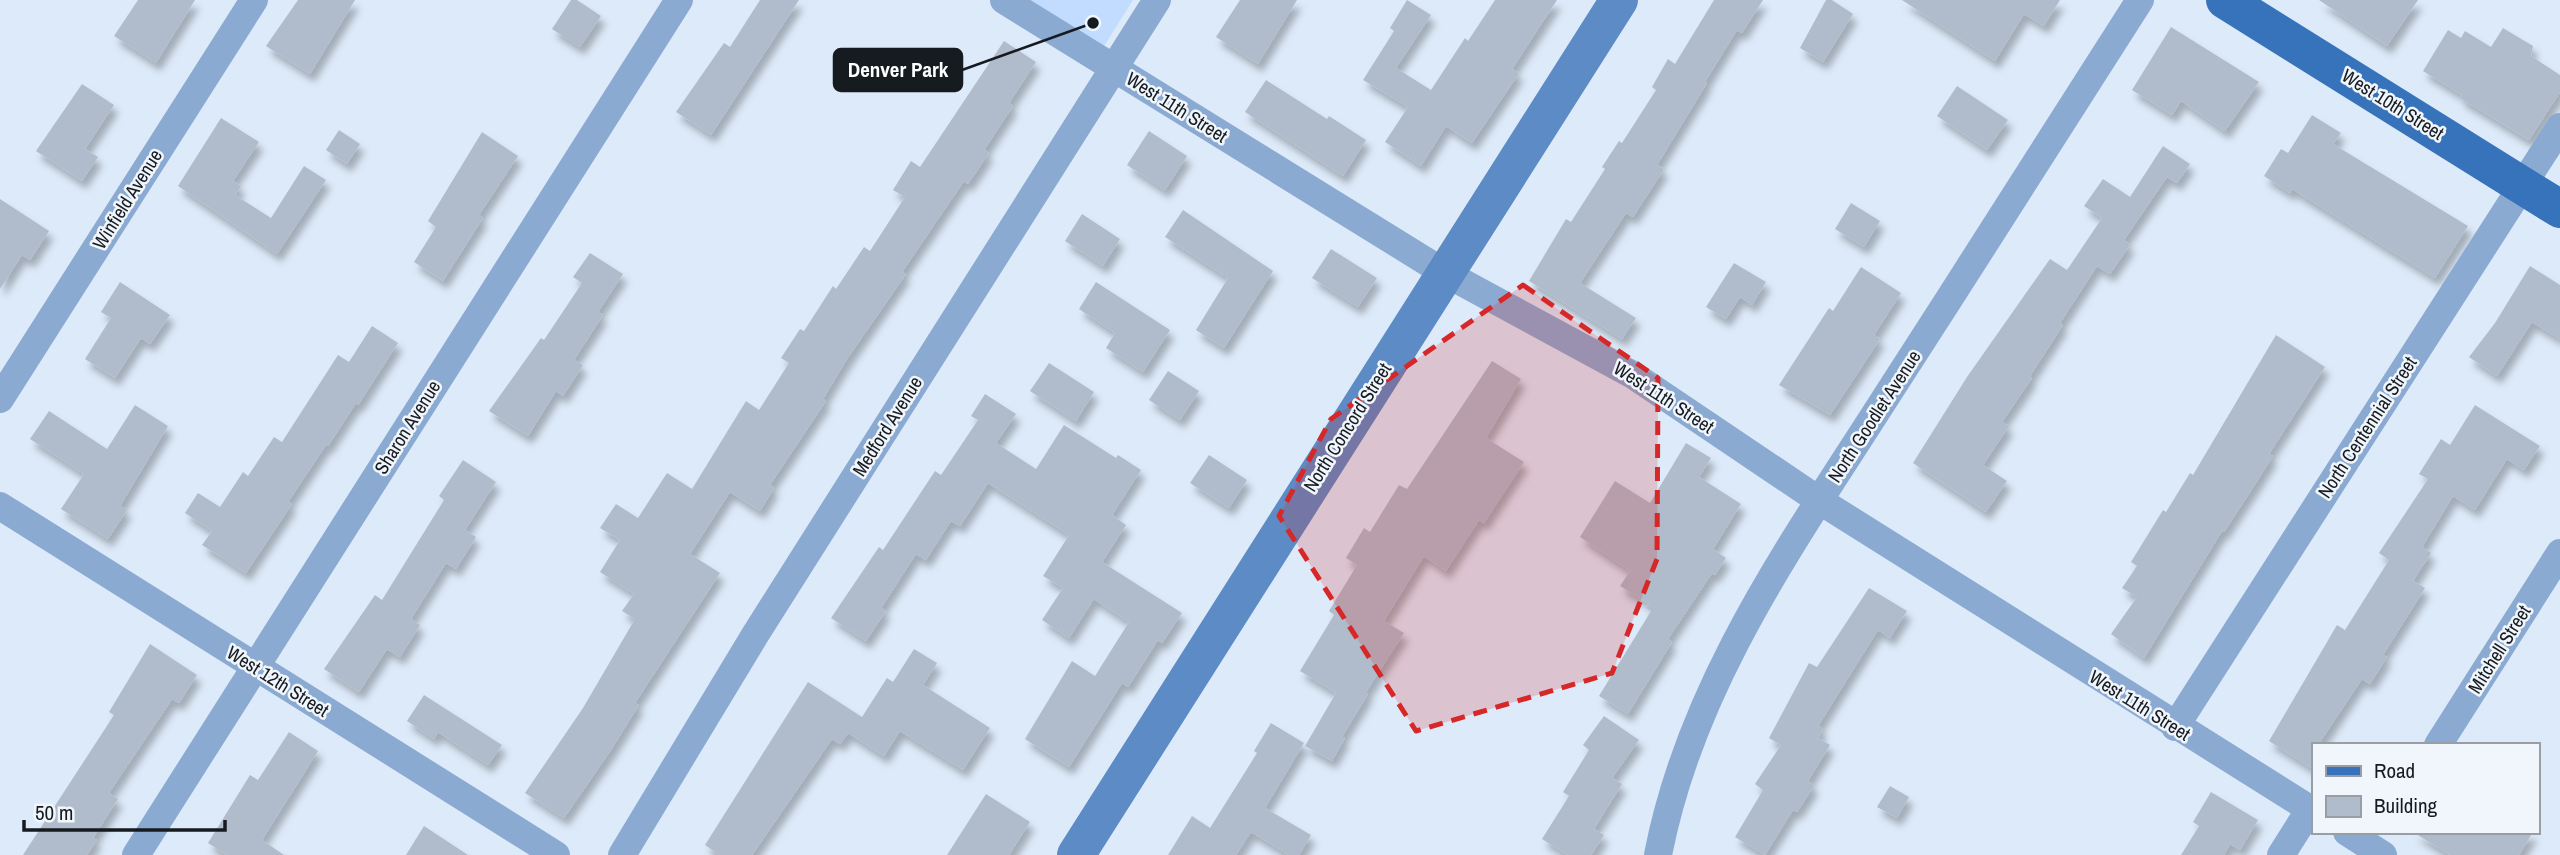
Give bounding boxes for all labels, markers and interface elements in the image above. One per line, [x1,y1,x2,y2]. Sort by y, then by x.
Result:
callout: Denver Park [834,49,962,91]
text: Denver Park [848,55,949,84]
street label: West 10th Street [2337,62,2450,146]
street label: West 11th Street [1121,66,1233,149]
street label: Winfield Avenue [86,144,168,254]
street label: North Goodlet Avenue [1821,345,1927,487]
street label: North Centennial Street [2312,351,2423,503]
street label: West 11th Street [1609,355,1720,439]
street label: North Concord Street [1297,357,1397,496]
street label: Medford Avenue [846,371,928,481]
street label: Sharon Avenue [368,375,446,479]
street label: Mitchell Street [2462,599,2537,698]
street label: West 12th Street [222,639,335,723]
street label: West 11th Street [2084,664,2196,747]
legend [2312,743,2539,834]
text: Road [2374,756,2415,785]
scale bar [24,788,226,832]
text: Building [2374,791,2438,820]
text: 50 m [35,798,73,827]

